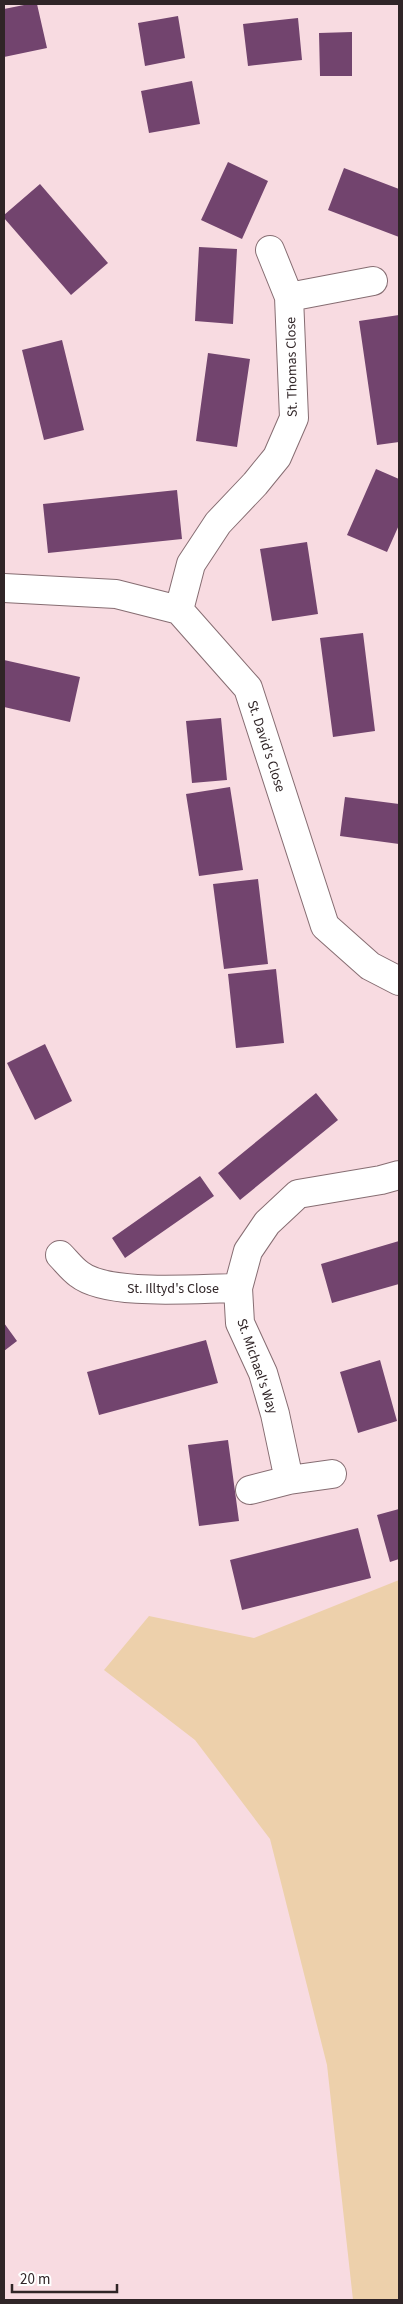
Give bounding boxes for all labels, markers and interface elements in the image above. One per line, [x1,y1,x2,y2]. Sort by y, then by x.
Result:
street label: St. Thomas Close [281,317,303,417]
street label: St. David's Close [242,698,290,795]
street label: St. Illtyd's Close [127,1279,219,1299]
street label: St. Michael's Way [231,1316,283,1417]
scale bar [12,2262,118,2294]
text: 20 m [20,2269,50,2290]

